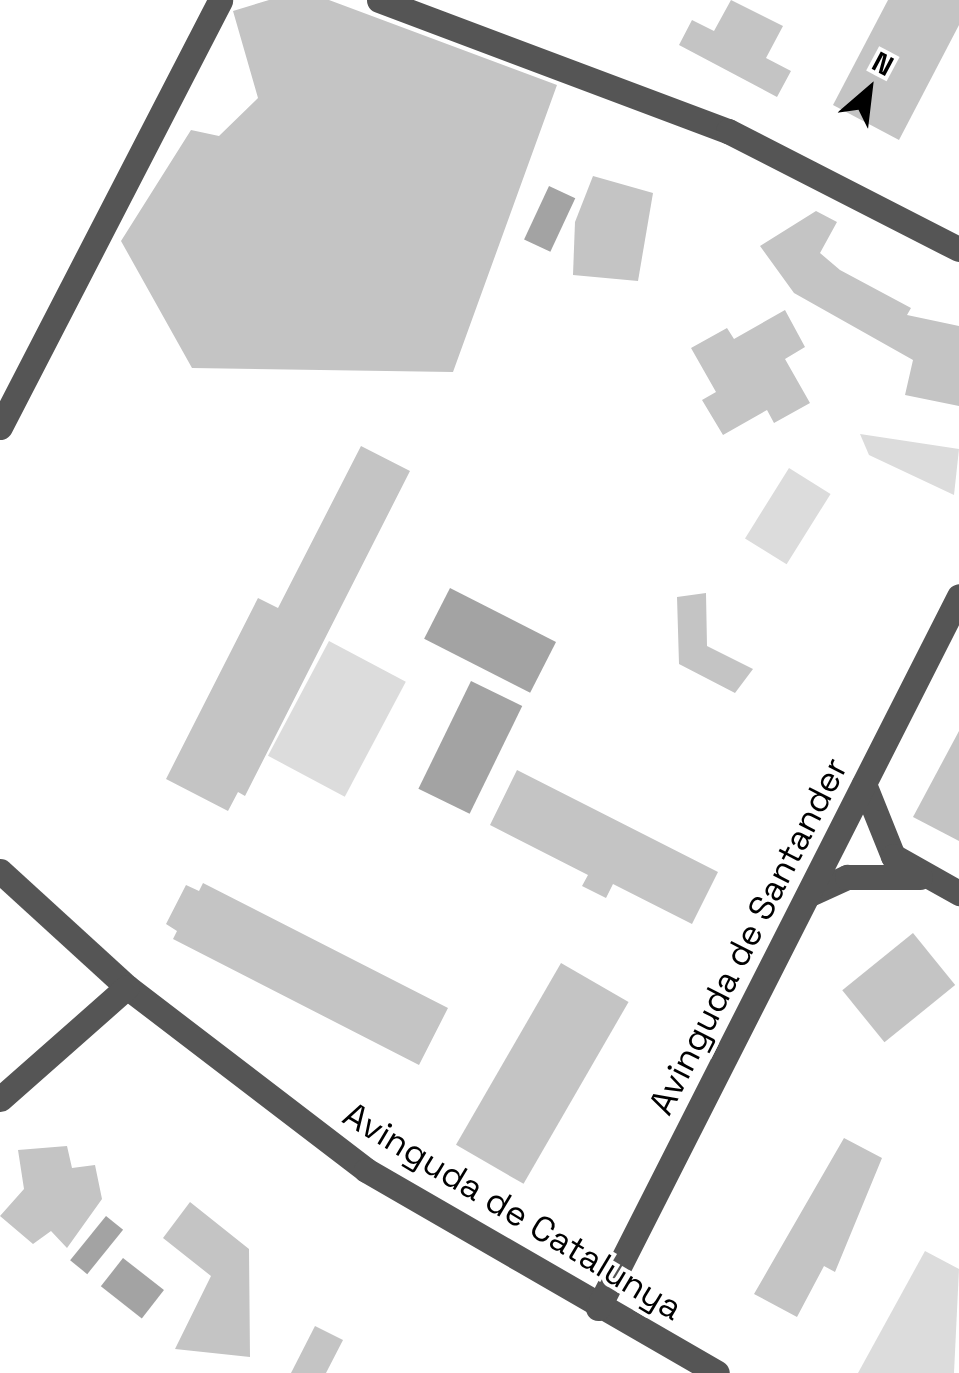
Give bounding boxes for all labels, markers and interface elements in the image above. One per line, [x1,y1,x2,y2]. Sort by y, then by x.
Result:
north arrow [819,40,919,140]
text: N [866,43,900,84]
street label: Avinguda de Santander [640,751,856,1121]
street label: Avinguda de Catalunya [336,1093,690,1329]

